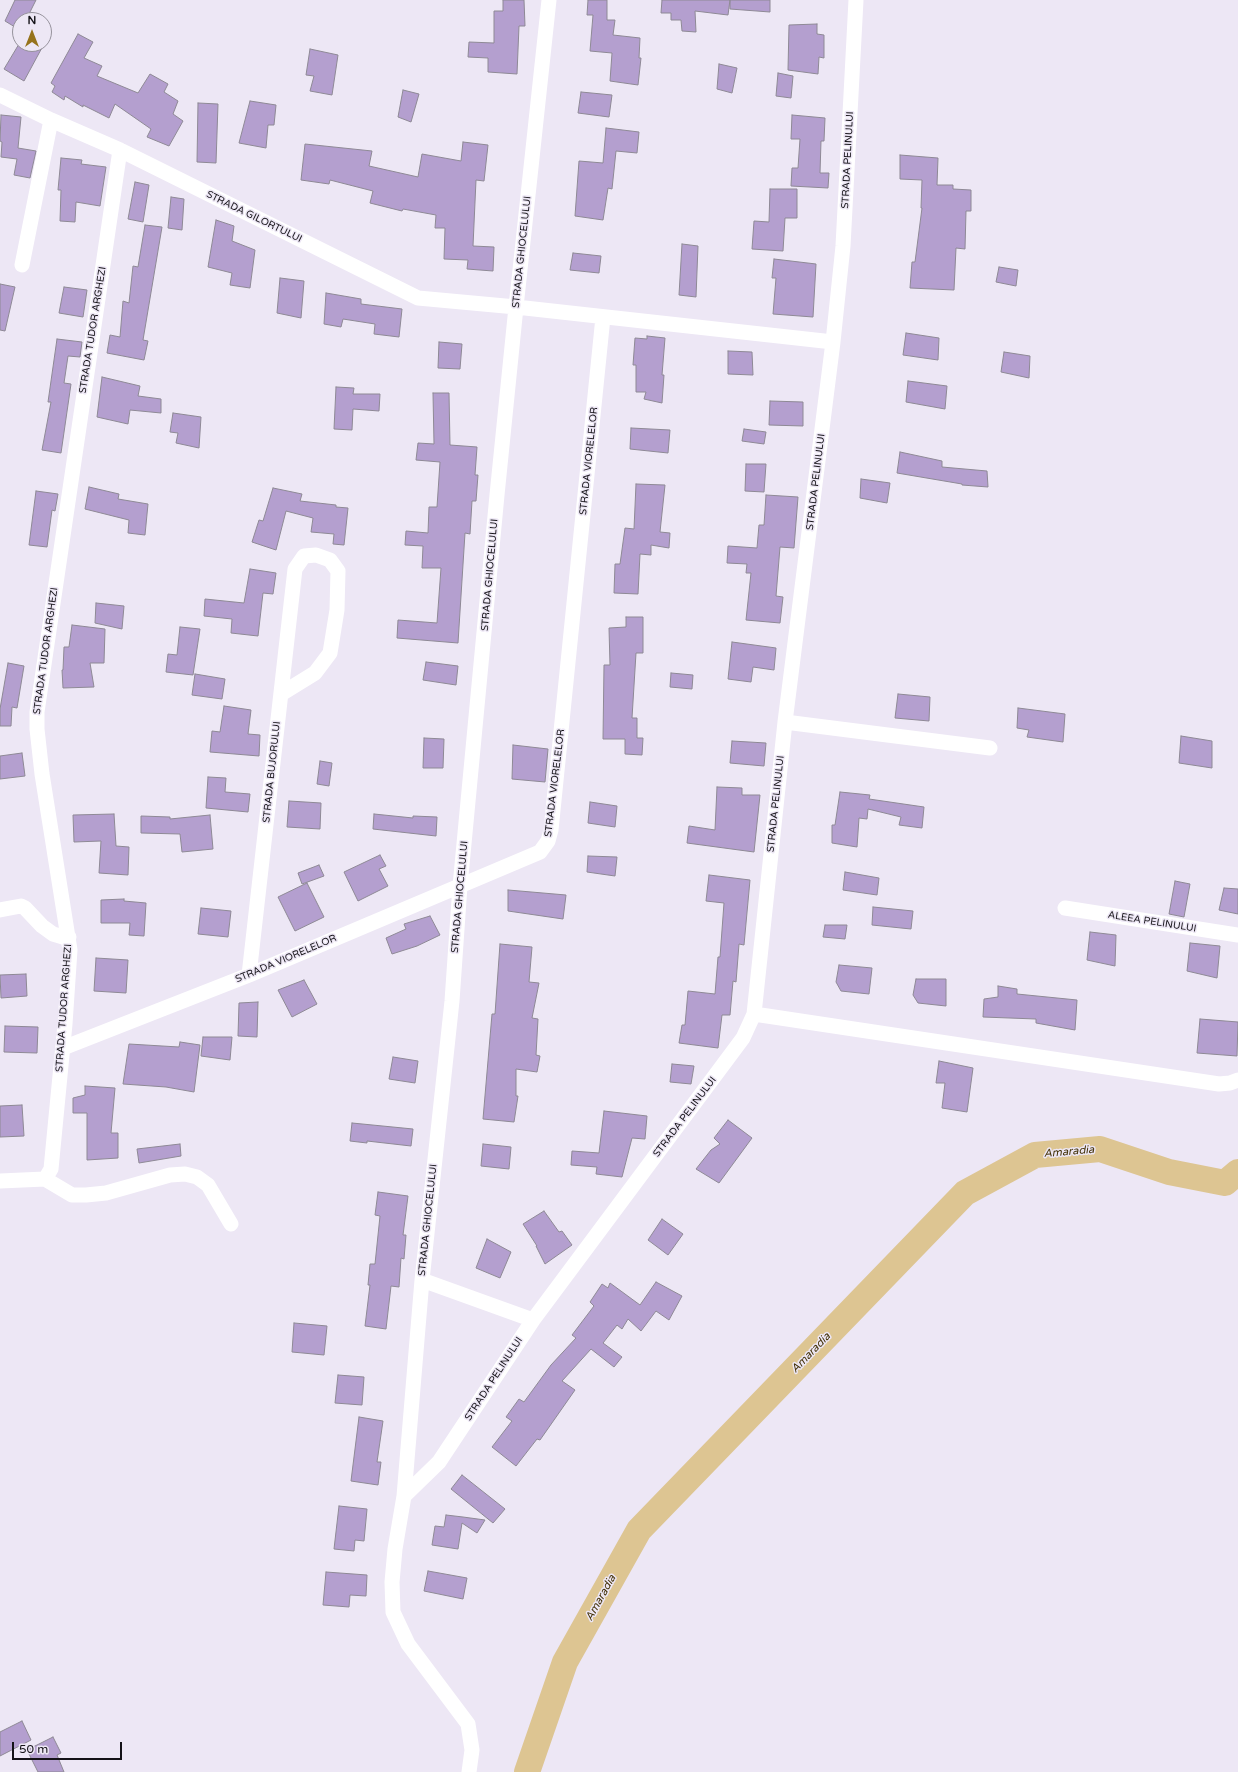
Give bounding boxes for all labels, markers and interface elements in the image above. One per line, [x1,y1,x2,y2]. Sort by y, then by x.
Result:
north arrow [12,12,52,52]
text: N [28,14,36,27]
street label: STRADA PELINULUI [839,111,857,209]
street label: STRADA GILORTULUI [204,189,304,245]
street label: STRADA GHIOCELULUI [510,195,534,309]
street label: STRADA TUDOR ARGHEZI [77,266,109,394]
street label: STRADA VIORELELOR [577,406,601,516]
street label: STRADA PELINULUI [804,433,828,531]
street label: STRADA GHIOCELULUI [479,518,501,632]
street label: STRADA TUDOR ARGHEZI [31,587,61,715]
street label: STRADA BUJORULUI [261,721,283,823]
street label: STRADA VIORELELOR [542,728,568,838]
street label: STRADA PELINULUI [765,755,787,853]
street label: STRADA GHIOCELULUI [449,840,471,954]
street label: ALEEA PELINULUI [1107,909,1197,935]
street label: STRADA VIORELELOR [234,932,338,986]
street label: STRADA TUDOR ARGHEZI [54,944,74,1072]
street label: STRADA PELINULUI [651,1075,719,1159]
water label: Amaradia [1043,1143,1095,1161]
street label: STRADA GHIOCELULUI [416,1163,440,1277]
water label: Amaradia [789,1330,833,1376]
street label: STRADA PELINULUI [463,1335,525,1423]
water label: Amaradia [583,1573,619,1623]
scale bar [14,1734,124,1760]
text: 50 m [19,1742,48,1756]

